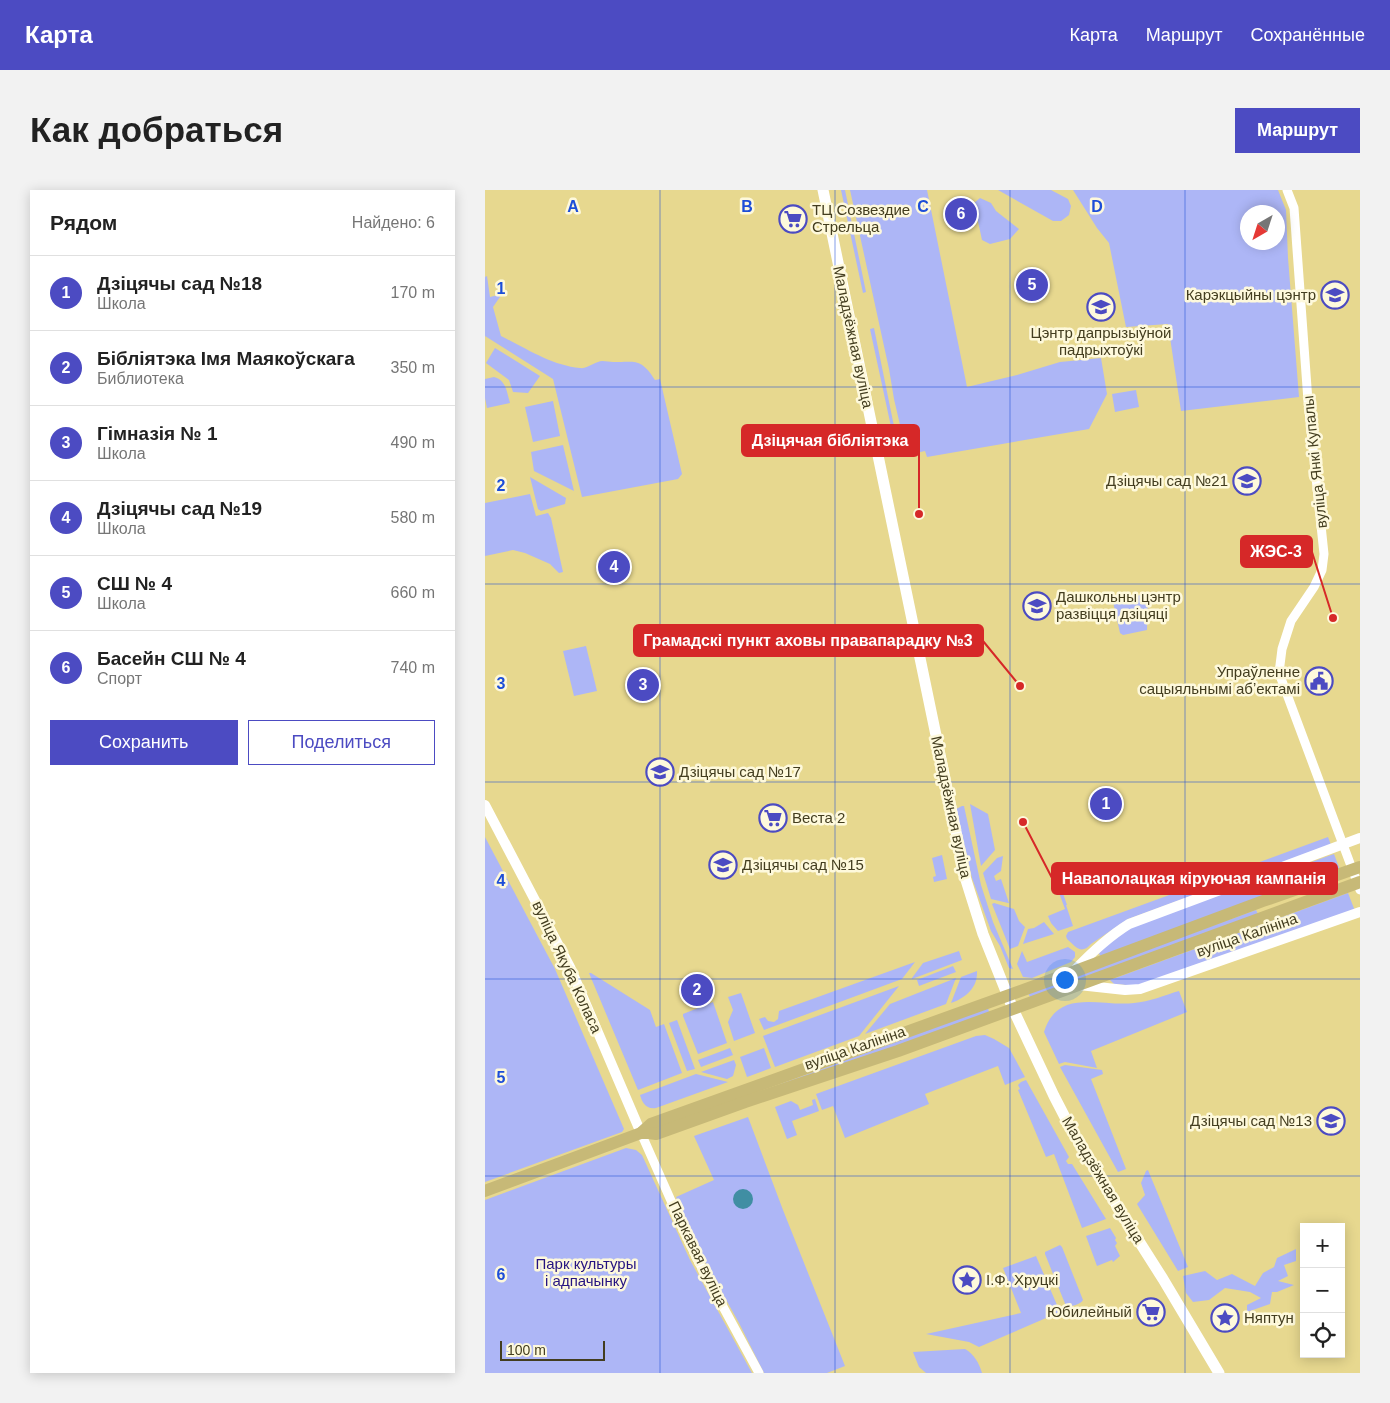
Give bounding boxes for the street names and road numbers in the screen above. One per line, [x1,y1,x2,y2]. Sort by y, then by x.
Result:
street label: Маладзёжная вуліца [830,264,877,410]
street label: вуліца Янкі Купалы [1299,395,1330,529]
street label: Маладзёжная вуліца [928,734,975,880]
street label: вуліца Якуба Коласа [529,898,606,1036]
street label: вуліца Калініна [1194,909,1300,960]
street label: вуліца Калініна [802,1022,908,1073]
street label: Маладзёжная вуліца [1059,1113,1148,1247]
street label: Паркавая вуліца [666,1198,732,1310]

